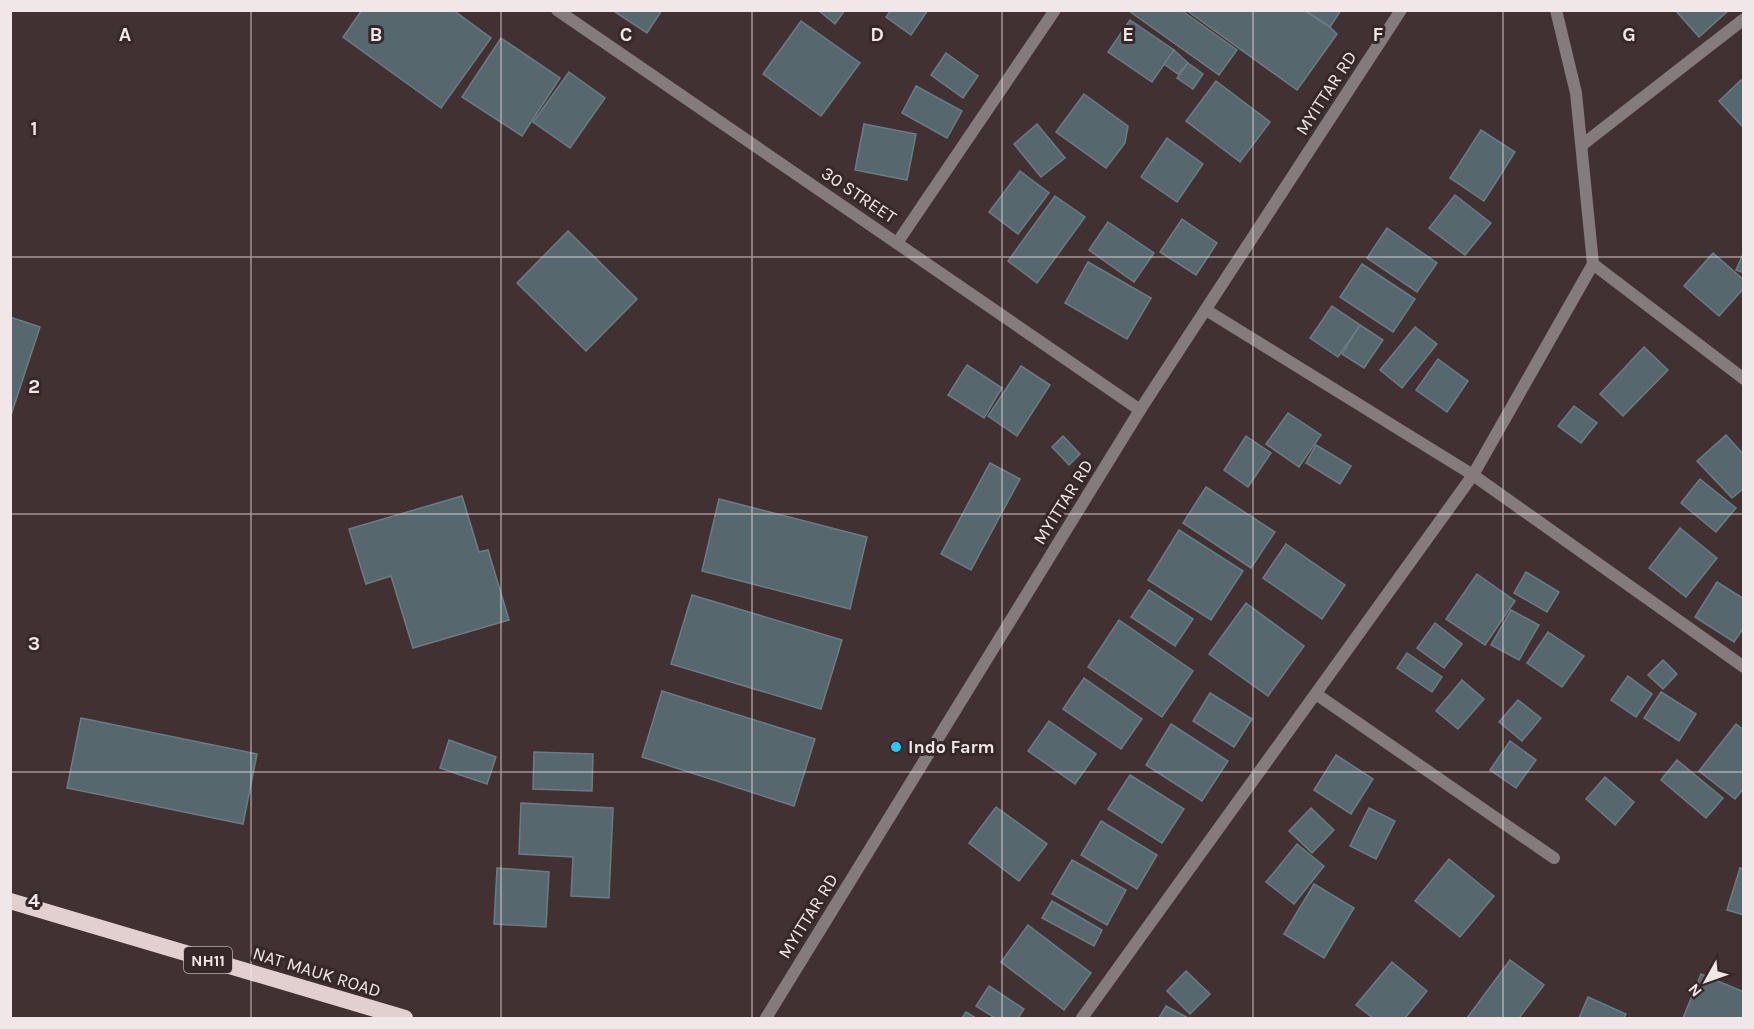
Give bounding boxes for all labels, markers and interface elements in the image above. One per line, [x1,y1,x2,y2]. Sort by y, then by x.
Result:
text: A [119,23,132,46]
text: B [370,23,382,46]
text: C [620,23,632,46]
text: D [870,23,884,46]
text: E [1122,23,1134,46]
text: F [1373,23,1384,46]
text: G [1622,23,1636,46]
street label: MYITTAR RD [1291,47,1361,139]
text: 1 [30,117,38,140]
street label: 30 STREET [817,162,901,228]
text: 2 [28,375,40,398]
street label: MYITTAR RD [1028,455,1098,549]
text: 3 [28,632,40,655]
place label: Indo Farm [908,736,995,758]
marker: Indo Farm [889,740,903,754]
street label: MYITTAR RD [773,869,843,963]
text: 4 [28,889,40,912]
street label: NAT MAUK ROAD [250,942,384,1002]
road number: NH11 [184,947,232,973]
north arrow [1676,951,1736,1011]
text: N [1684,980,1706,1001]

